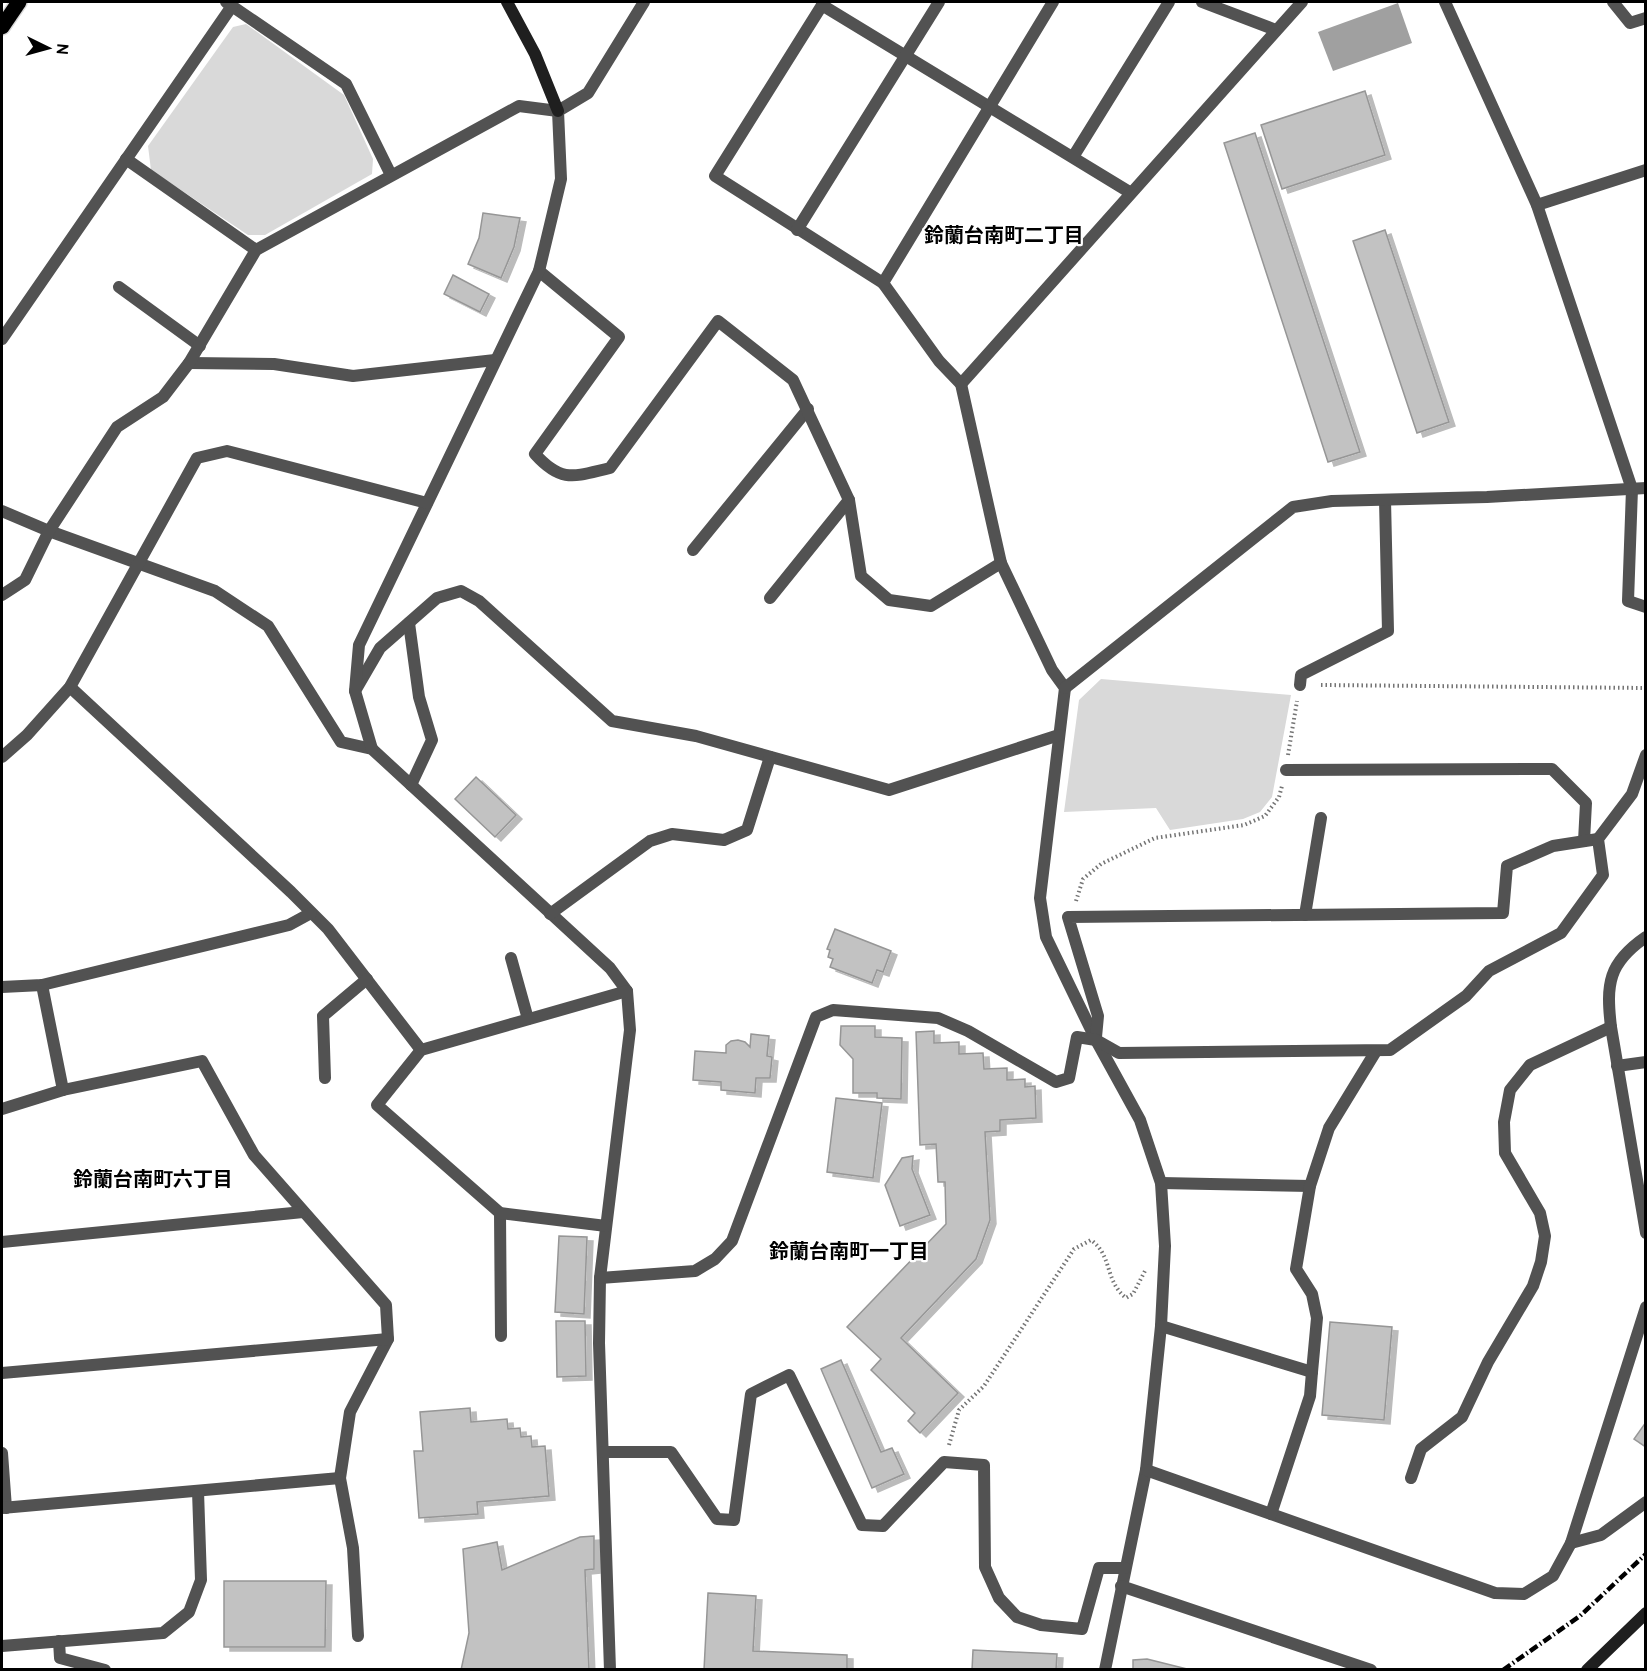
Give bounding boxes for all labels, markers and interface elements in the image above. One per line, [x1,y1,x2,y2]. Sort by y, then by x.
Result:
north arrow [18,18,78,78]
text: N [50,43,71,56]
district label: 鈴蘭台南町二丁目 [924,224,1084,250]
district label: 鈴蘭台南町六丁目 [73,1168,233,1194]
district label: 鈴蘭台南町一丁目 [769,1240,929,1266]

